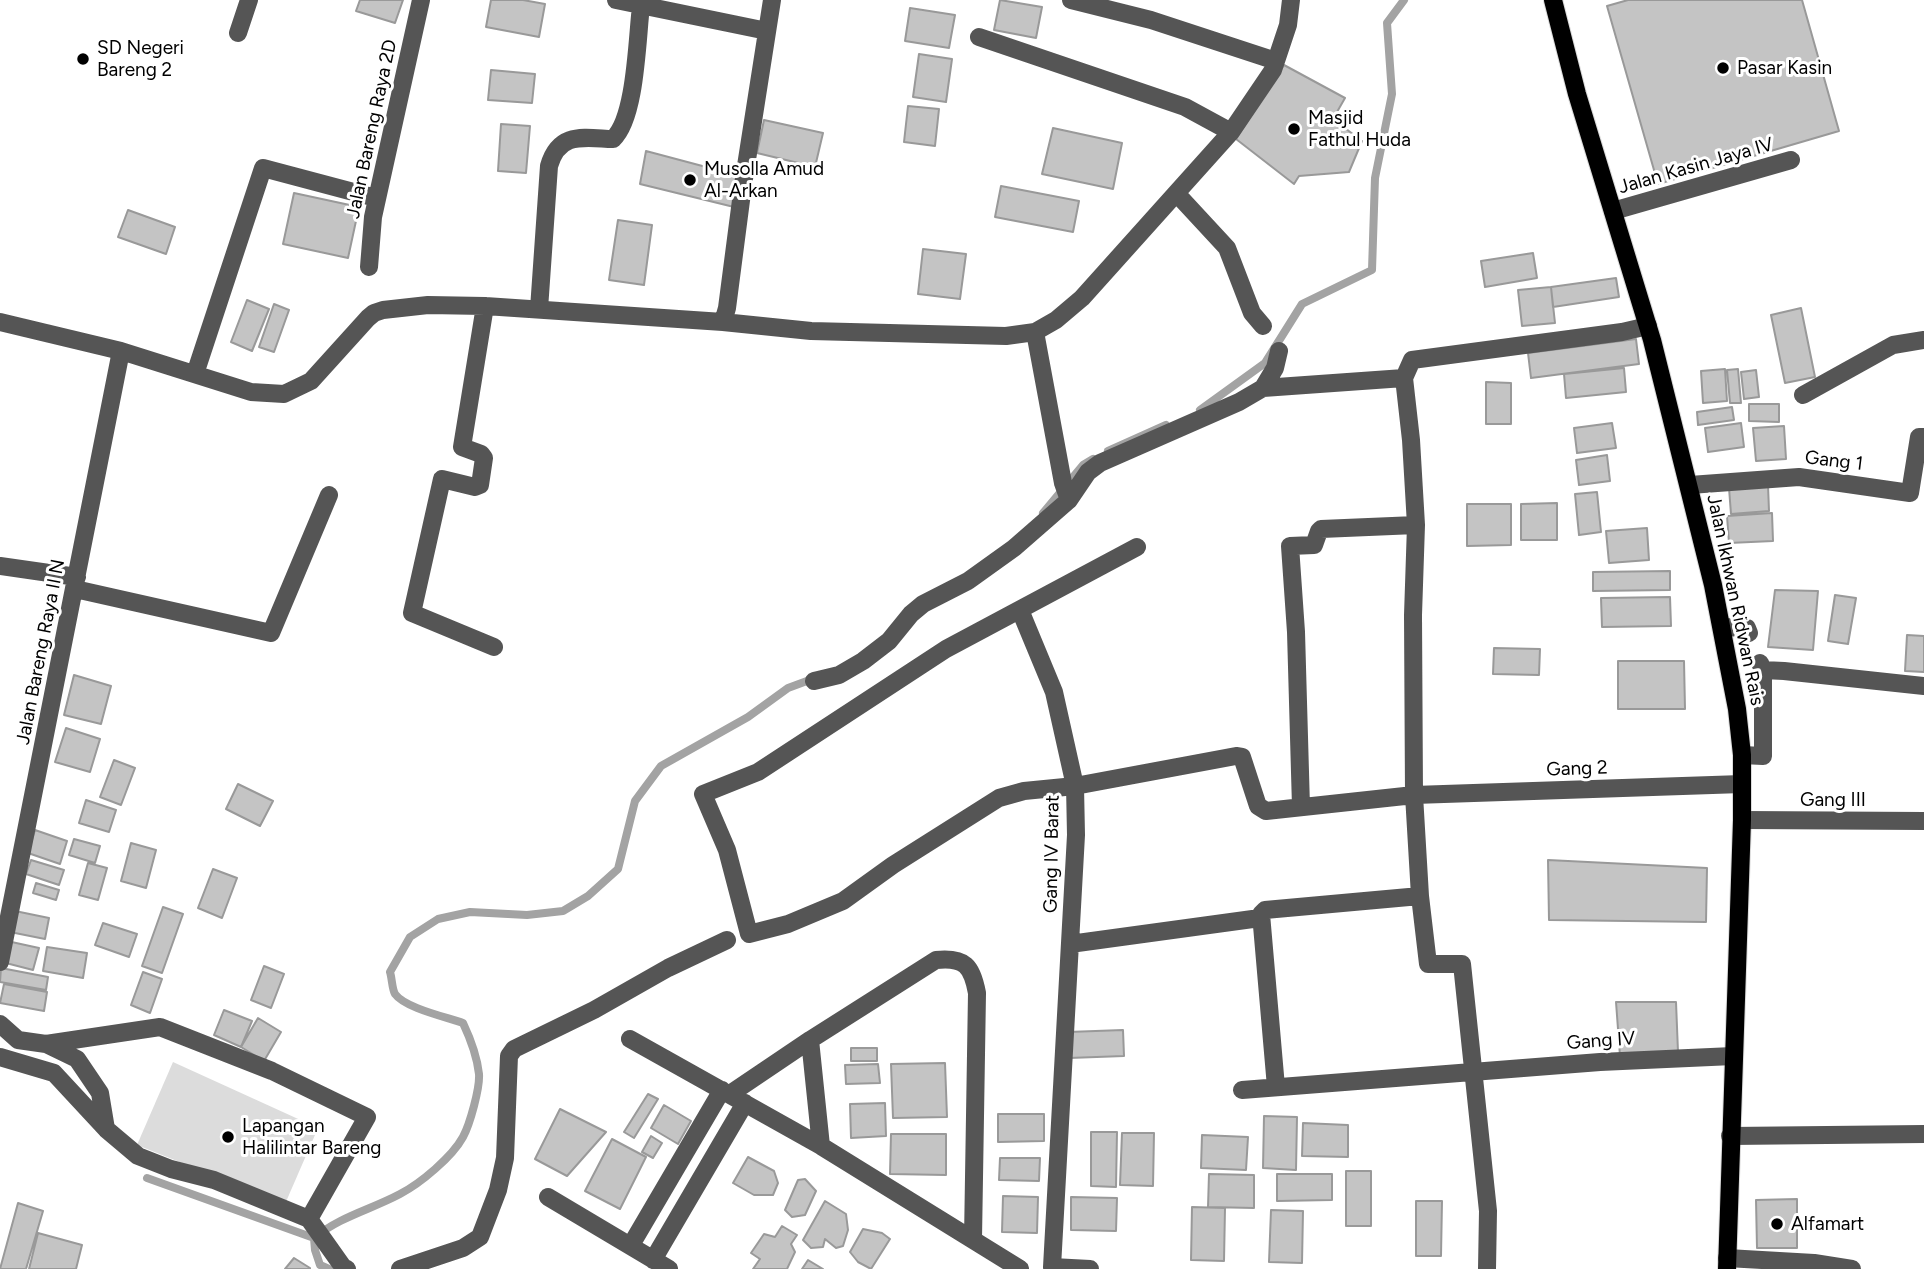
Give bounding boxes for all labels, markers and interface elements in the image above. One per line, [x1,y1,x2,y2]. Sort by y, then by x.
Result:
place label: SD Negeri Bareng 2 [97,37,184,81]
street label: Jalan Bareng Raya 2D [342,37,402,221]
marker: SD Negeri Bareng 2 [75,51,91,67]
place label: Pasar Kasin [1737,57,1832,79]
marker: Pasar Kasin [1715,60,1731,76]
place label: Masjid Fathul Huda [1308,107,1411,151]
marker: Masjid Fathul Huda [1286,121,1302,137]
street label: Jalan Kasin Jaya IV [1616,133,1776,199]
place label: Musolla Amud Al-Arkan [704,158,824,202]
marker: Musolla Amud Al-Arkan [682,172,698,188]
street label: Gang 1 [1804,446,1864,476]
street label: Jalan Ikhwan Ridwan Rais [1701,492,1769,708]
street label: Jalan Bareng Raya II N [12,557,70,747]
street label: Gang 2 [1546,757,1608,781]
street label: Gang III [1800,789,1866,811]
street label: Gang IV Barat [1040,795,1064,913]
street label: Gang IV [1566,1027,1636,1055]
place label: Lapangan Halilintar Bareng [242,1115,382,1159]
marker: Lapangan Halilintar Bareng [220,1129,236,1145]
place label: Alfamart [1791,1213,1864,1235]
marker: Alfamart [1769,1216,1785,1232]

